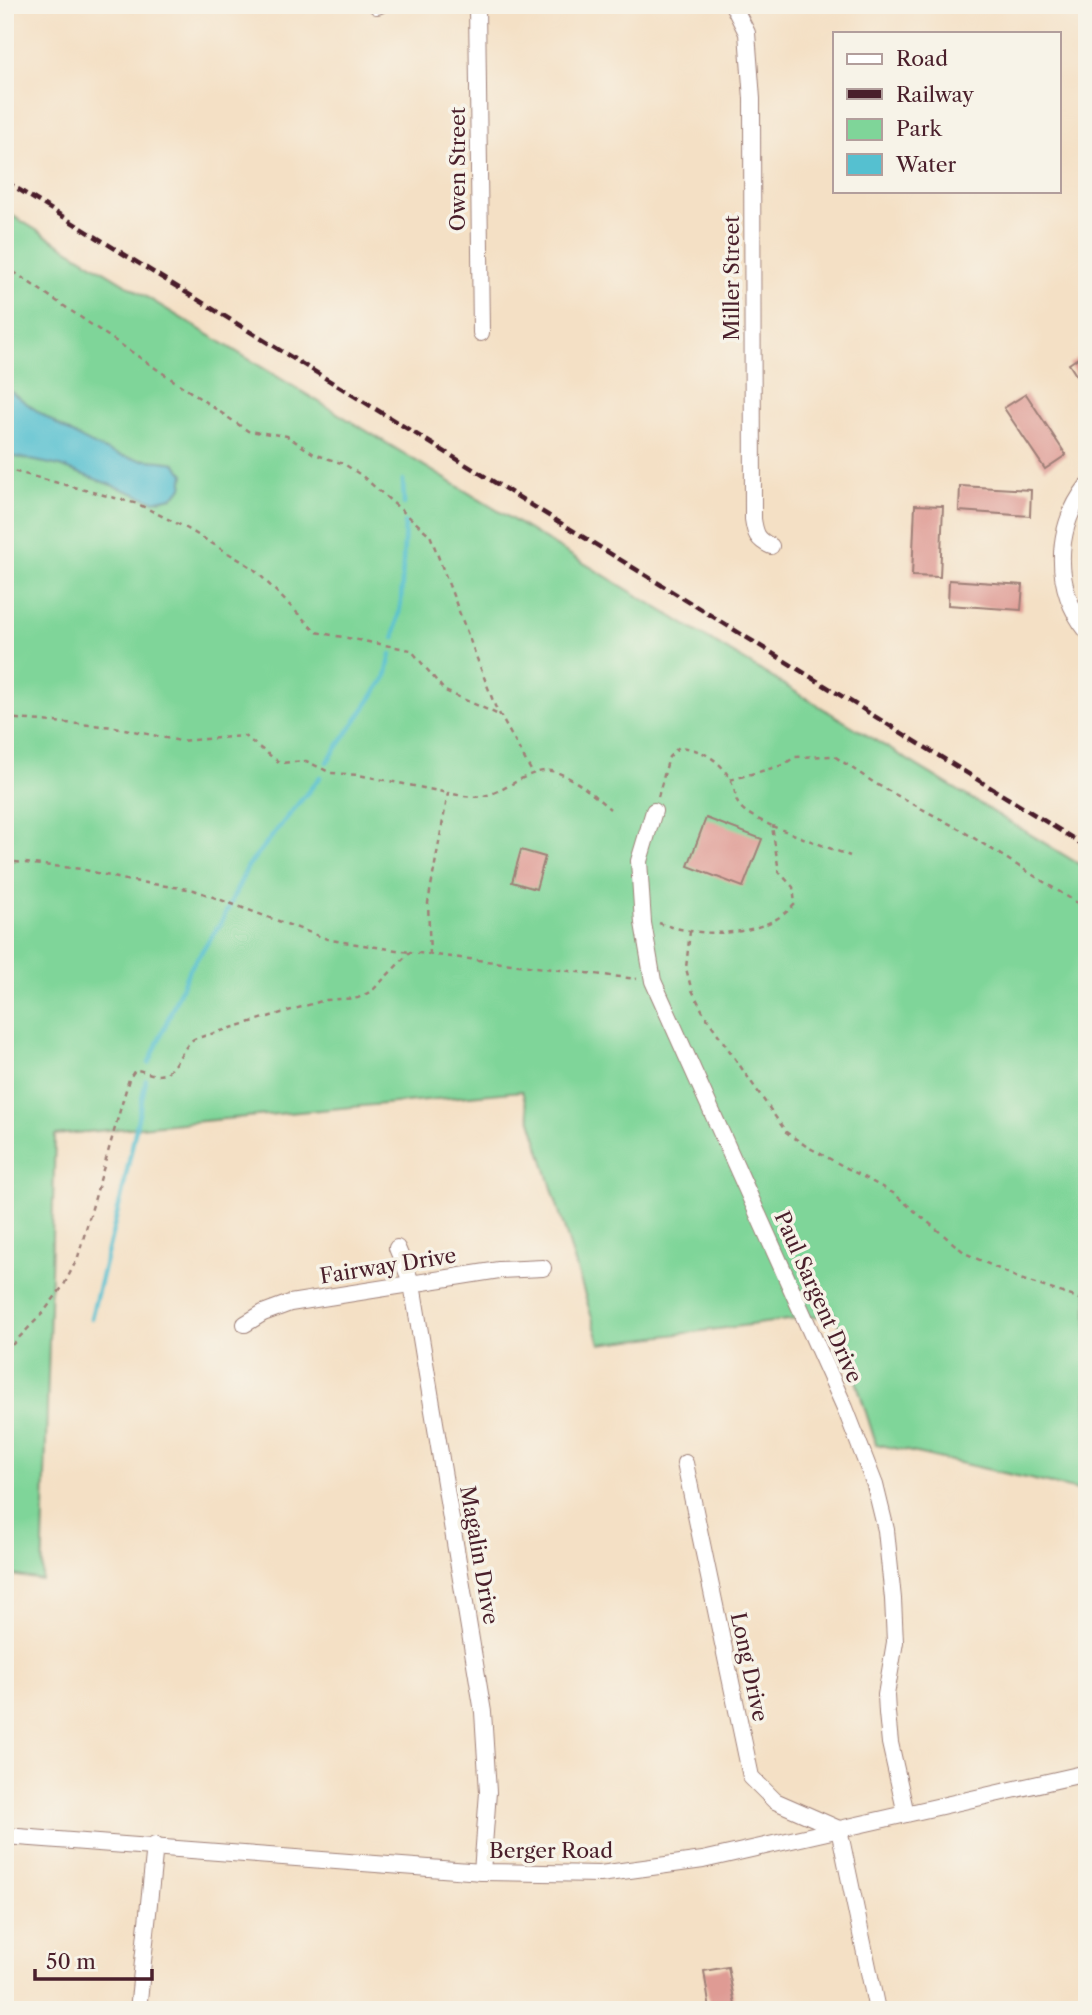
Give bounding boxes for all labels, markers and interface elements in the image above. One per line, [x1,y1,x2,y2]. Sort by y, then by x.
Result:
legend [833,32,1060,192]
text: Road [896,46,948,71]
text: Railway [896,82,974,107]
street label: Owen Street [445,106,470,231]
text: Park [896,116,942,141]
text: Water [895,152,956,177]
street label: Miller Street [719,215,744,341]
street label: Paul Sargent Drive [769,1207,868,1386]
street label: Fairway Drive [318,1242,458,1289]
street label: Magalin Drive [455,1484,504,1626]
street label: Long Drive [726,1610,773,1724]
street label: Berger Road [489,1838,613,1863]
scale bar [35,1938,152,1982]
text: 50 m [46,1949,96,1974]

